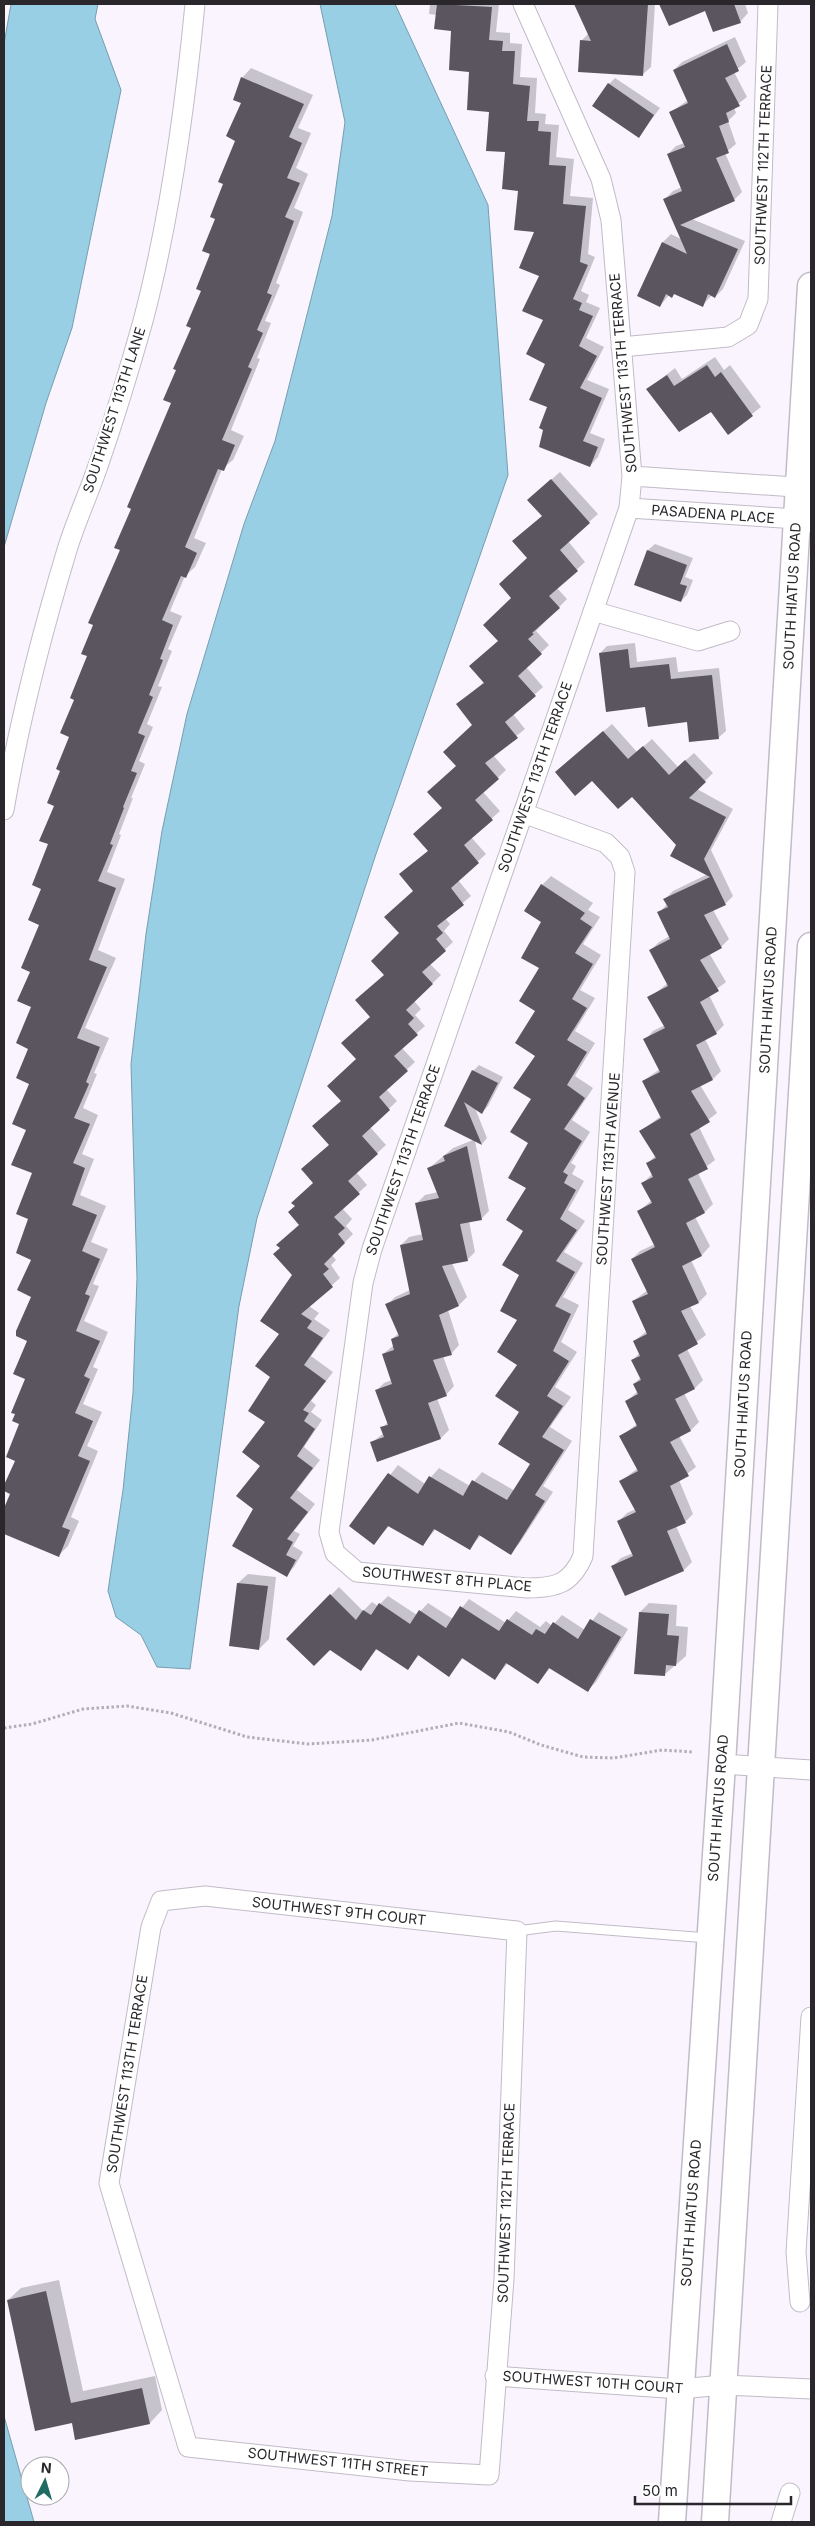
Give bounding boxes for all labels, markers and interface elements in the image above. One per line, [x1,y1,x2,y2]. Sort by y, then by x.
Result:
street label: SOUTHWEST 112TH TERRACE [751,65,774,265]
street label: SOUTHWEST 113TH TERRACE [605,272,640,474]
street label: SOUTHWEST 113TH LANE [79,325,148,495]
street label: PASADENA PLACE [651,501,775,526]
street label: SOUTH HIATUS ROAD [779,522,804,670]
street label: SOUTHWEST 113TH TERRACE [494,679,575,874]
street label: SOUTH HIATUS ROAD [755,926,780,1074]
street label: SOUTHWEST 113TH TERRACE [362,1062,443,1257]
street label: SOUTHWEST 113TH AVENUE [592,1072,623,1266]
street label: SOUTH HIATUS ROAD [730,1330,755,1478]
street label: SOUTHWEST 8TH PLACE [361,1563,533,1594]
street label: SOUTH HIATUS ROAD [704,1734,731,1882]
street label: SOUTHWEST 9TH COURT [251,1893,427,1928]
street label: SOUTHWEST 113TH TERRACE [102,1974,151,2174]
street label: SOUTHWEST 112TH TERRACE [494,2103,517,2303]
street label: SOUTH HIATUS ROAD [677,2139,704,2287]
street label: SOUTHWEST 10TH COURT [502,2367,684,2396]
street label: SOUTHWEST 11TH STREET [247,2444,429,2479]
north arrow [20,2456,70,2506]
text: N [40,2459,52,2476]
scale bar [635,2474,791,2506]
text: 50 m [642,2481,678,2500]

